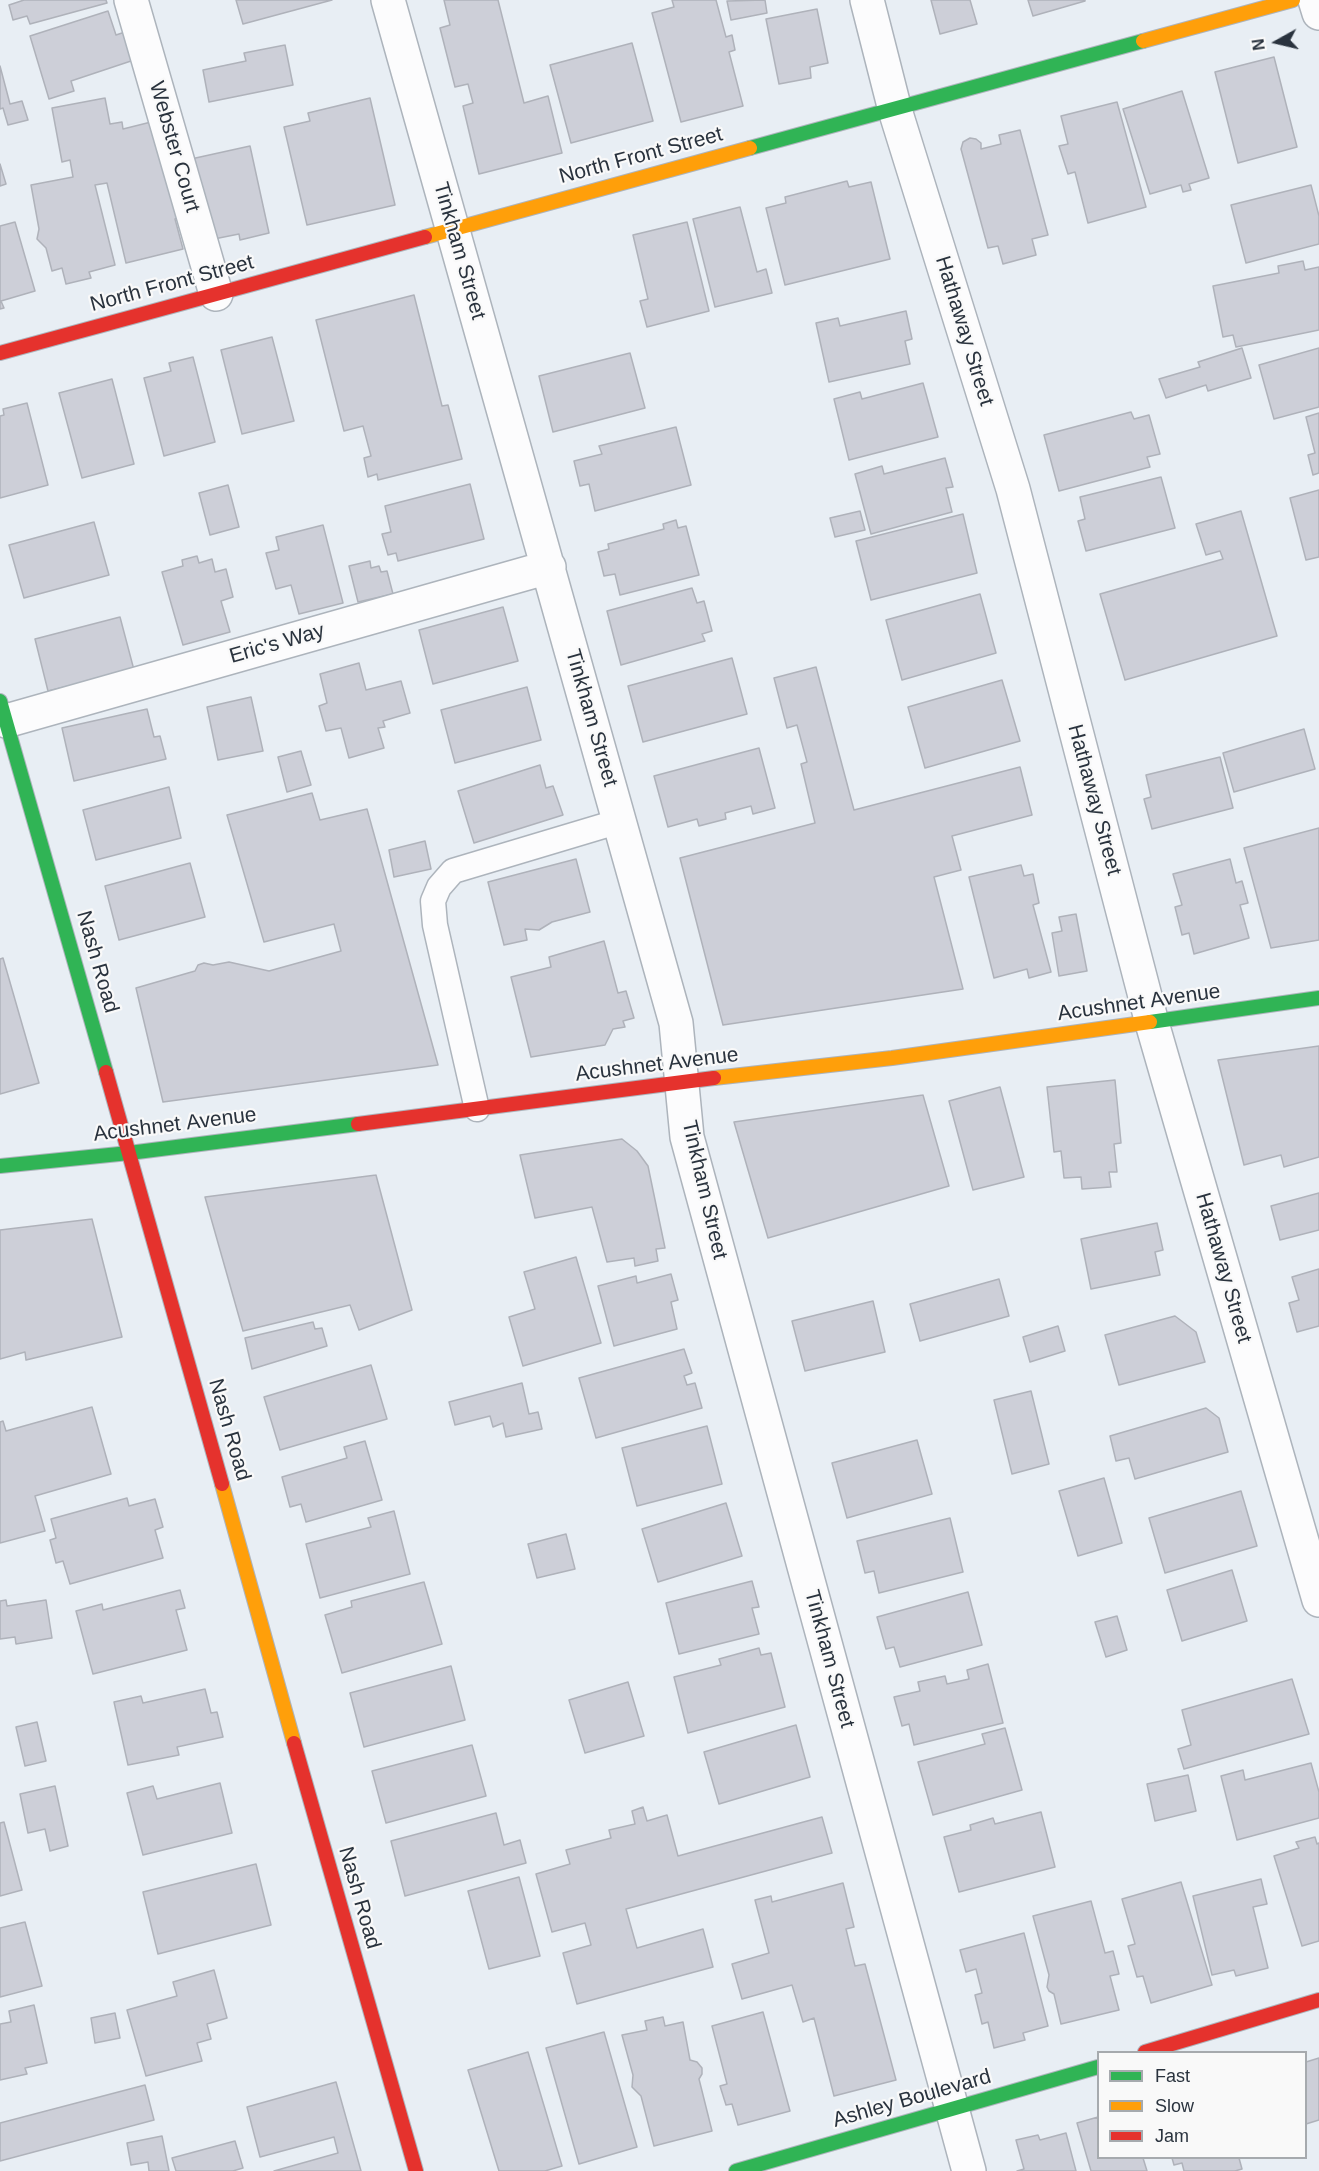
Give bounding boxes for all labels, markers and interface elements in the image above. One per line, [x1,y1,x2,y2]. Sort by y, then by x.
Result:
north arrow [1247,12,1307,72]
text: N [1249,38,1268,51]
street label: Webster Court [143,79,205,215]
street label: North Front Street [557,122,725,190]
street label: Tinkham Street [427,179,491,323]
street label: North Front Street [88,250,256,318]
street label: Hathaway Street [929,253,999,409]
street label: Eric's Way [227,618,327,670]
street label: Tinkham Street [559,646,623,790]
street label: Hathaway Street [1062,722,1126,878]
street label: Nash Road [70,908,124,1016]
street label: Acushnet Avenue [1056,979,1222,1027]
street label: Acushnet Avenue [574,1042,740,1088]
street label: Acushnet Avenue [92,1102,258,1148]
street label: Tinkham Street [676,1118,732,1262]
street label: Hathaway Street [1189,1190,1257,1346]
street label: Nash Road [202,1376,256,1484]
street label: Tinkham Street [799,1587,859,1731]
street label: Nash Road [332,1844,386,1952]
legend [1097,2051,1307,2159]
street label: Ashley Boulevard [830,2064,994,2134]
text: Fast [1155,2066,1190,2086]
text: Slow [1155,2096,1194,2116]
text: Jam [1155,2126,1189,2146]

